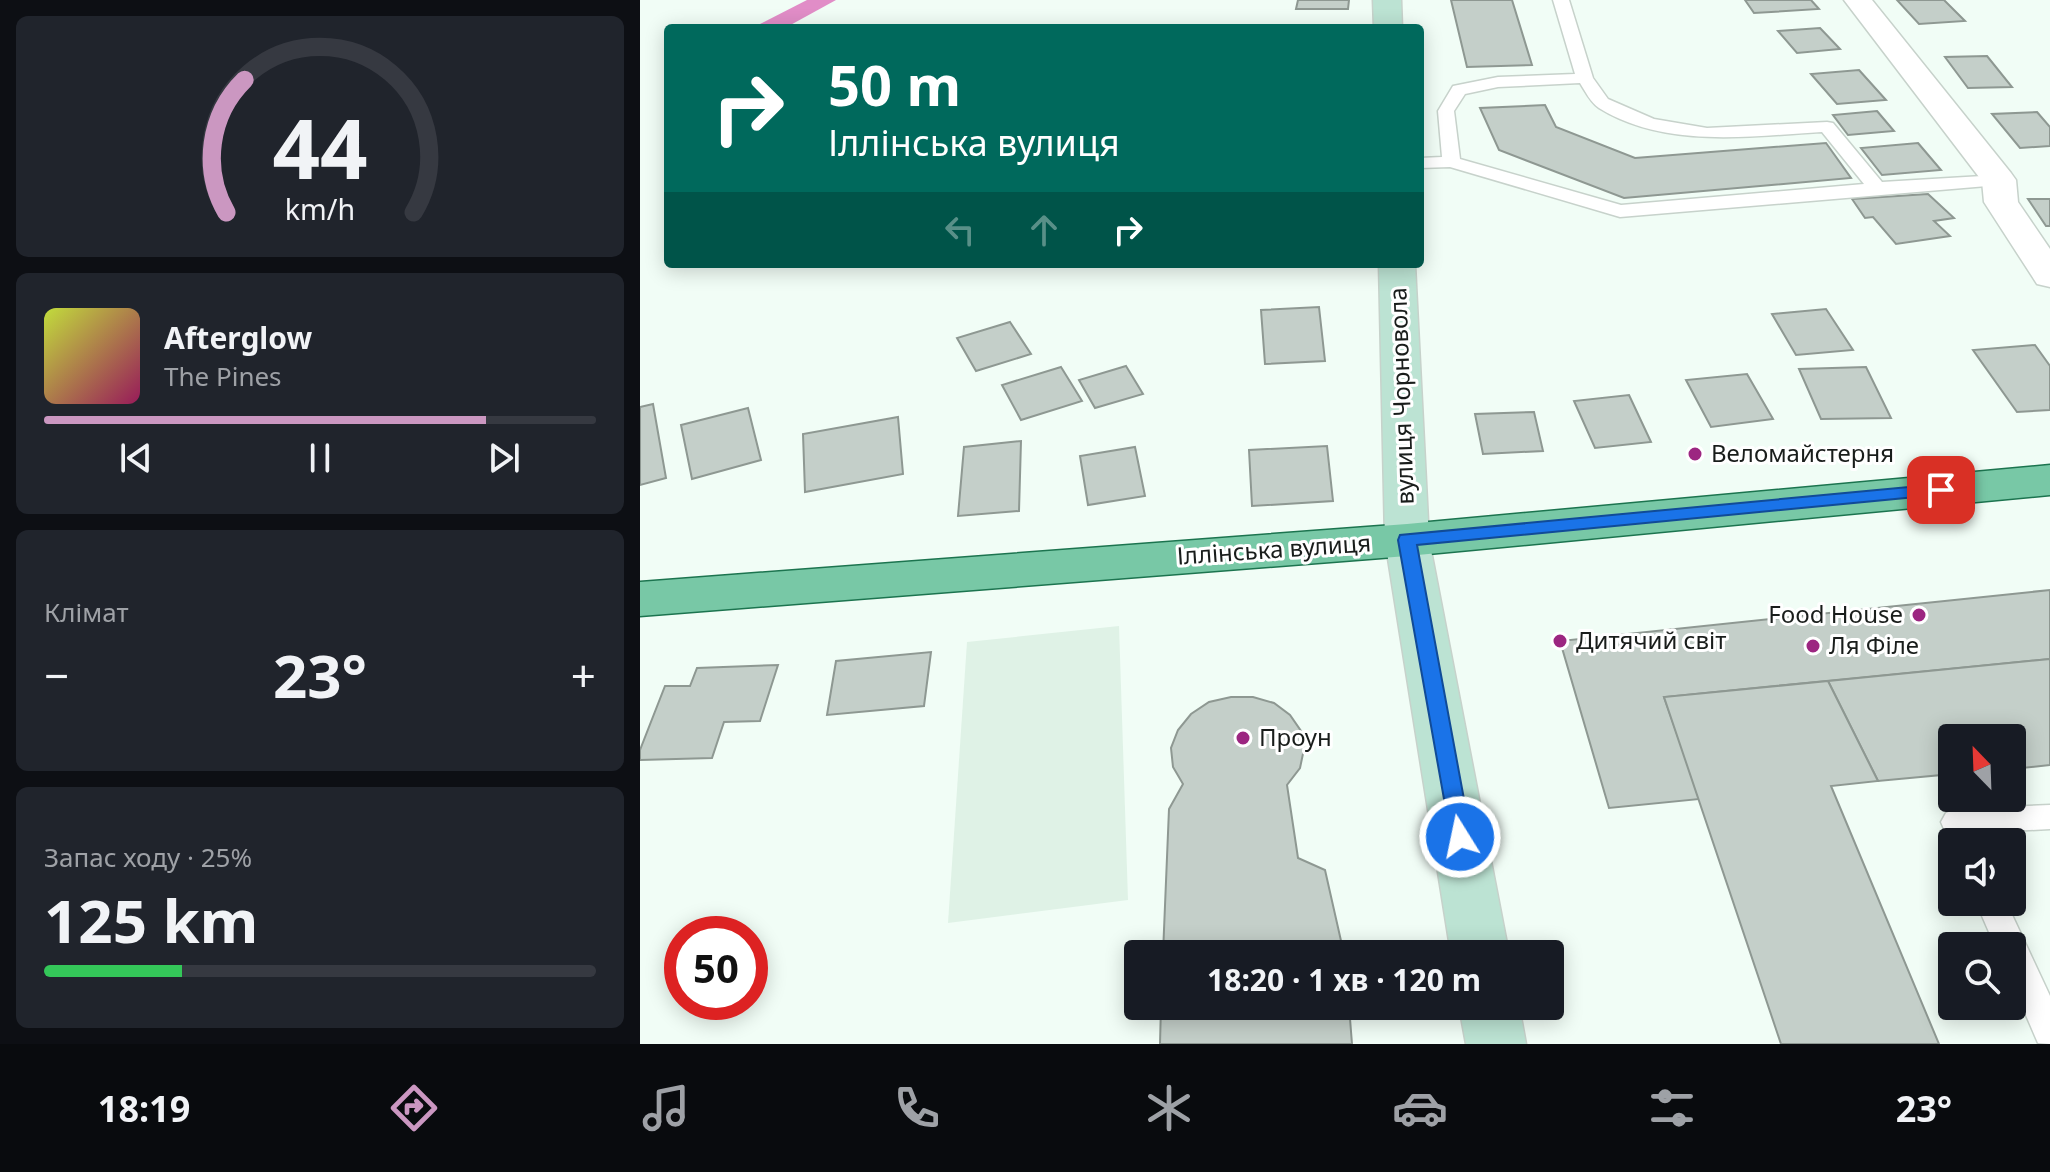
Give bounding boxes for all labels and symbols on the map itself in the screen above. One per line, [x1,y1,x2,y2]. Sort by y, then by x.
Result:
street label: вулиця Чорновола [1380,287,1421,505]
place label: Веломайстерня [1711,436,1894,469]
marker: Веломайстерня [1686,445,1704,463]
pin [1907,456,1975,524]
street label: Іллінська вулиця [1176,525,1372,572]
place label: Food House [1768,597,1903,630]
marker: Food House [1910,606,1928,624]
place label: Дитячий світ [1576,623,1726,656]
place label: Ля Філе [1829,628,1919,661]
marker: Дитячий світ [1551,632,1569,650]
marker: Ля Філе [1804,637,1822,655]
place label: Проун [1259,720,1332,753]
north arrow [1938,724,2026,812]
marker: Проун [1234,729,1252,747]
position arrow [1418,795,1502,879]
speed limit sign: 50 [664,916,768,1020]

